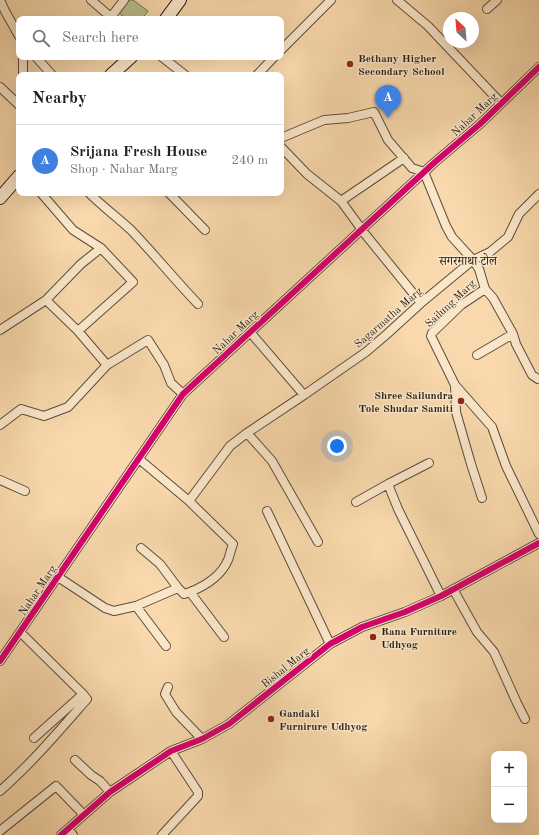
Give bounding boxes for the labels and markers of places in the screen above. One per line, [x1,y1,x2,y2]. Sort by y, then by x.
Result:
place label: Bethany Higher Secondary School [358,54,445,78]
marker: Bethany Higher Secondary School [345,59,355,69]
pin: A [375,85,401,118]
place label: Shree Sailundra Tole Shudar Samiti [359,391,453,415]
marker: Shree Sailundra Tole Shudar Samiti [456,396,466,406]
place label: Rana Furniture Udhyog [381,627,457,651]
marker: Rana Furniture Udhyog [368,632,378,642]
place label: Gandaki Furnirure Udhyog [279,709,367,733]
marker: Gandaki Furnirure Udhyog [266,714,276,724]

